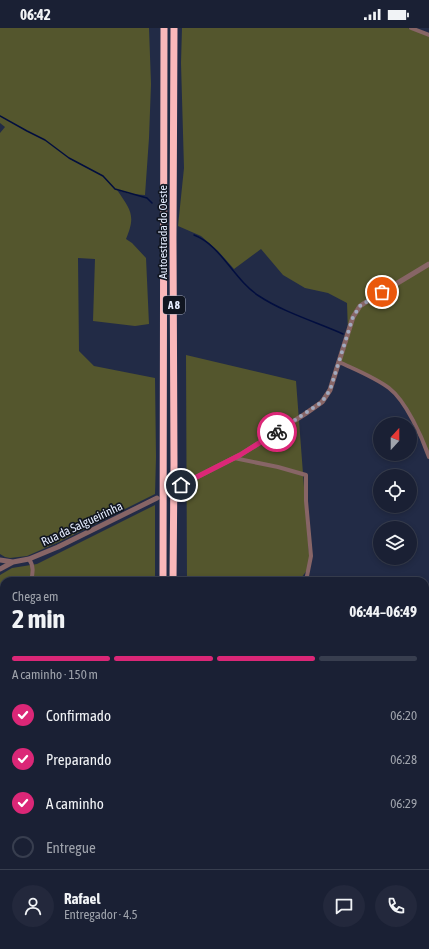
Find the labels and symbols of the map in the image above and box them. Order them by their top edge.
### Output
street label: Autoestrada do Oeste [156,185,170,279]
pin [365,275,399,309]
road number: A 8 [163,296,185,314]
courier [257,412,297,452]
north arrow [373,417,417,461]
pin [164,468,198,502]
street label: Rua da Salgueirinha [39,499,125,549]

